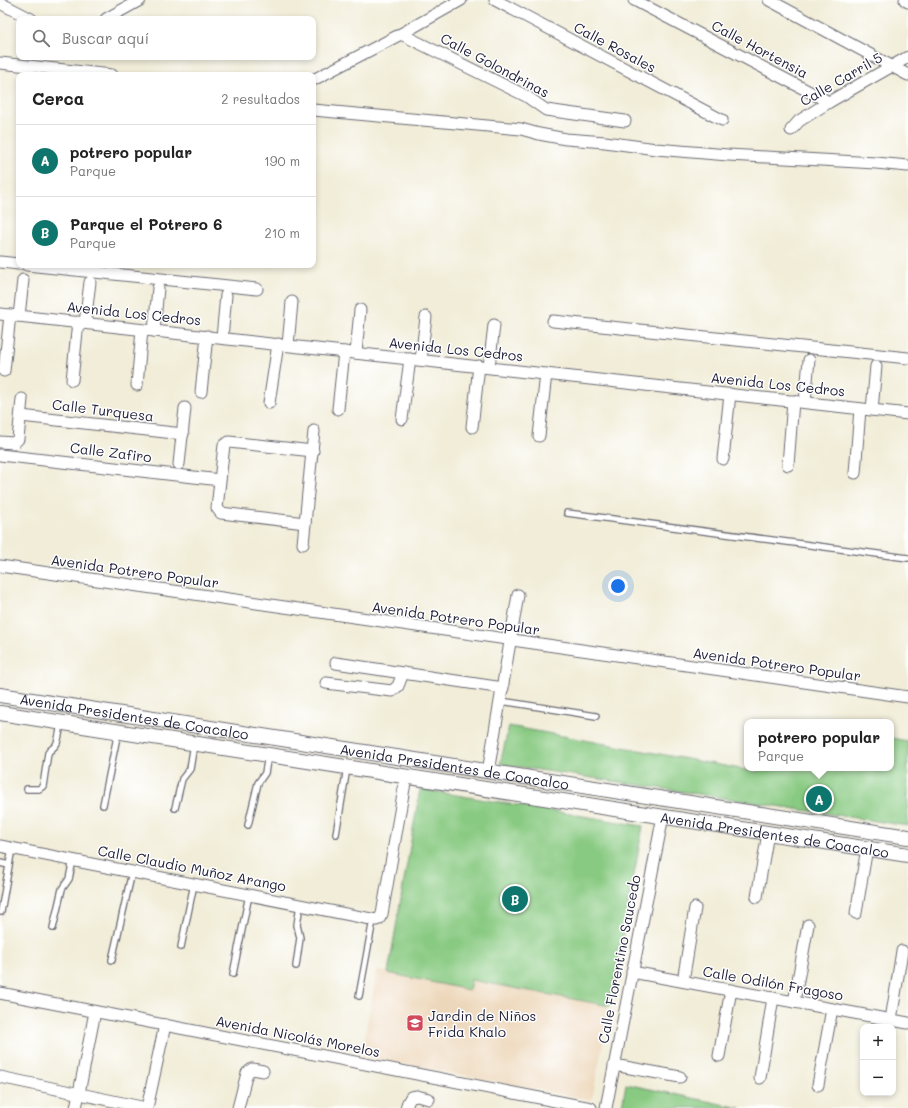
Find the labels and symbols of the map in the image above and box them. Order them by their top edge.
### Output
street label: Calle Hortensia [708,16,812,82]
street label: Calle Rosales [571,17,659,77]
street label: Calle Golondrinas [437,28,553,102]
street label: Calle Carril 5 [796,48,886,110]
street label: Avenida Los Cedros [66,296,202,330]
street label: Avenida Los Cedros [388,332,524,366]
street label: Avenida Los Cedros [710,367,846,401]
street label: Calle Turquesa [51,394,155,426]
street label: Calle Zafiro [69,438,153,466]
street label: Avenida Potrero Popular [50,550,220,592]
your location [608,576,628,596]
street label: Avenida Potrero Popular [371,597,541,639]
street label: Avenida Potrero Popular [692,643,862,685]
street label: Avenida Presidentes de Coacalco [19,689,250,743]
street label: Avenida Presidentes de Coacalco [339,739,570,793]
pin: A [806,784,832,814]
street label: Avenida Presidentes de Coacalco [659,807,890,861]
street label: Calle Claudio Muñoz Arango [96,840,288,896]
street label: Calle Florentino Saucedo [593,873,645,1045]
pin: B [502,884,528,914]
street label: Calle Odilón Fragoso [701,961,845,1005]
place label: Jardin de Niños Frida Khalo [428,1006,536,1041]
street label: Avenida Nicolás Morelos [214,1011,382,1061]
school or university icon: Jardin de Niños Frida Khalo [405,1013,425,1033]

